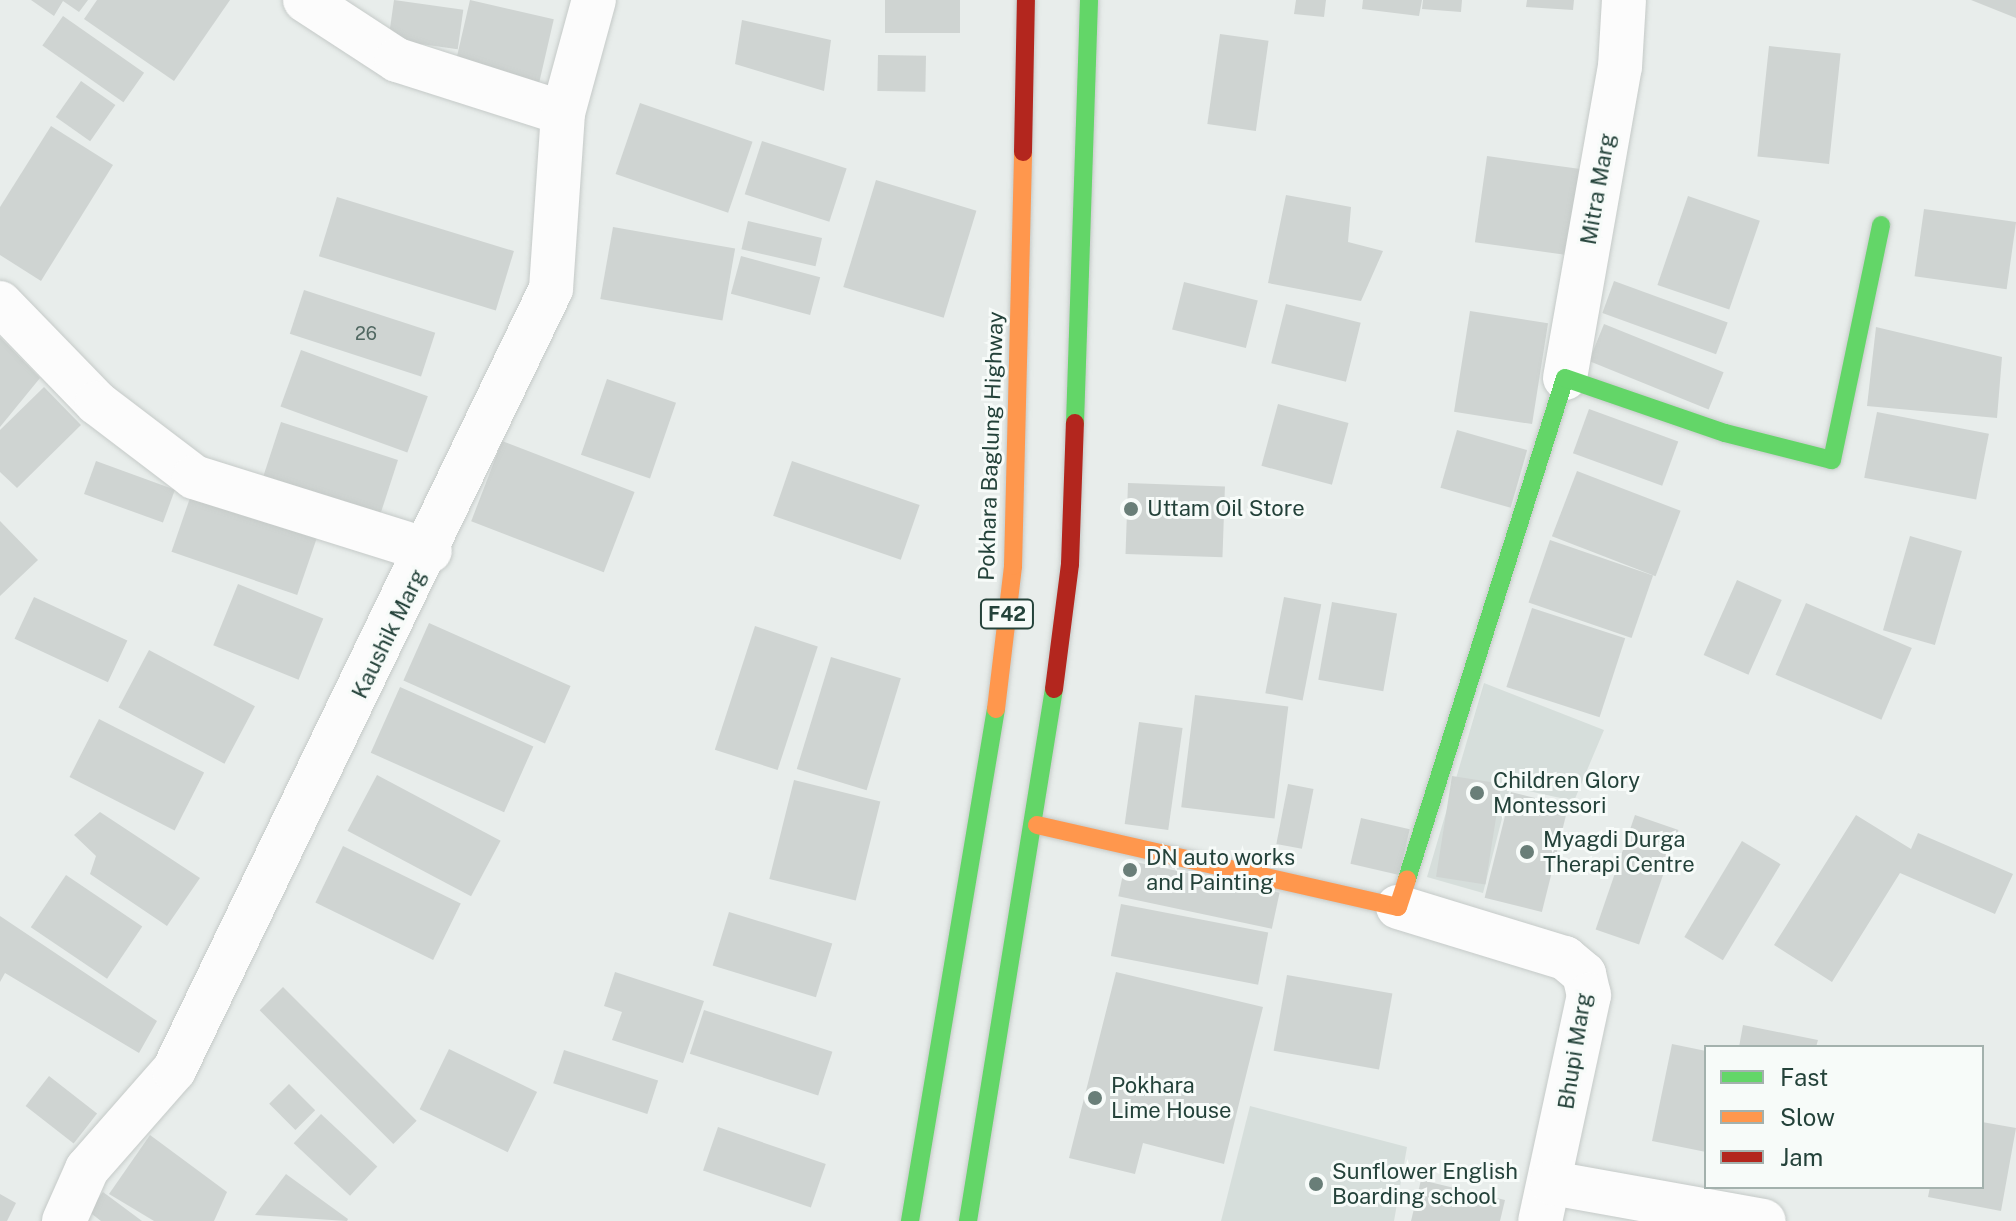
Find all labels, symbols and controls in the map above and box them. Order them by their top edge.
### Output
street label: Mitra Marg [1575,131,1621,247]
street label: Pokhara Baglung Highway [973,311,1009,581]
house number: 26 [355,323,377,345]
place label: Uttam Oil Store [1147,496,1305,522]
marker: Uttam Oil Store [1122,500,1140,518]
street label: Kaushik Marg [346,565,432,703]
road number: F42 [979,598,1035,630]
place label: Children Glory Montessori [1493,767,1640,818]
marker: Children Glory Montessori [1468,784,1486,802]
place label: Myagdi Durga Therapi Centre [1543,826,1695,878]
marker: Myagdi Durga Therapi Centre [1518,843,1536,861]
place label: DN auto works and Painting [1146,844,1295,896]
marker: DN auto works and Painting [1121,861,1139,879]
street label: Bhupi Marg [1553,991,1597,1111]
legend [1704,1045,1984,1189]
text: Fast [1780,1063,1828,1091]
place label: Pokhara Lime House [1111,1072,1232,1124]
marker: Pokhara Lime House [1086,1089,1104,1107]
text: Slow [1780,1103,1835,1131]
text: Jam [1780,1143,1823,1171]
place label: Sunflower English Boarding school [1332,1158,1518,1210]
marker: Sunflower English Boarding school [1307,1175,1325,1193]

